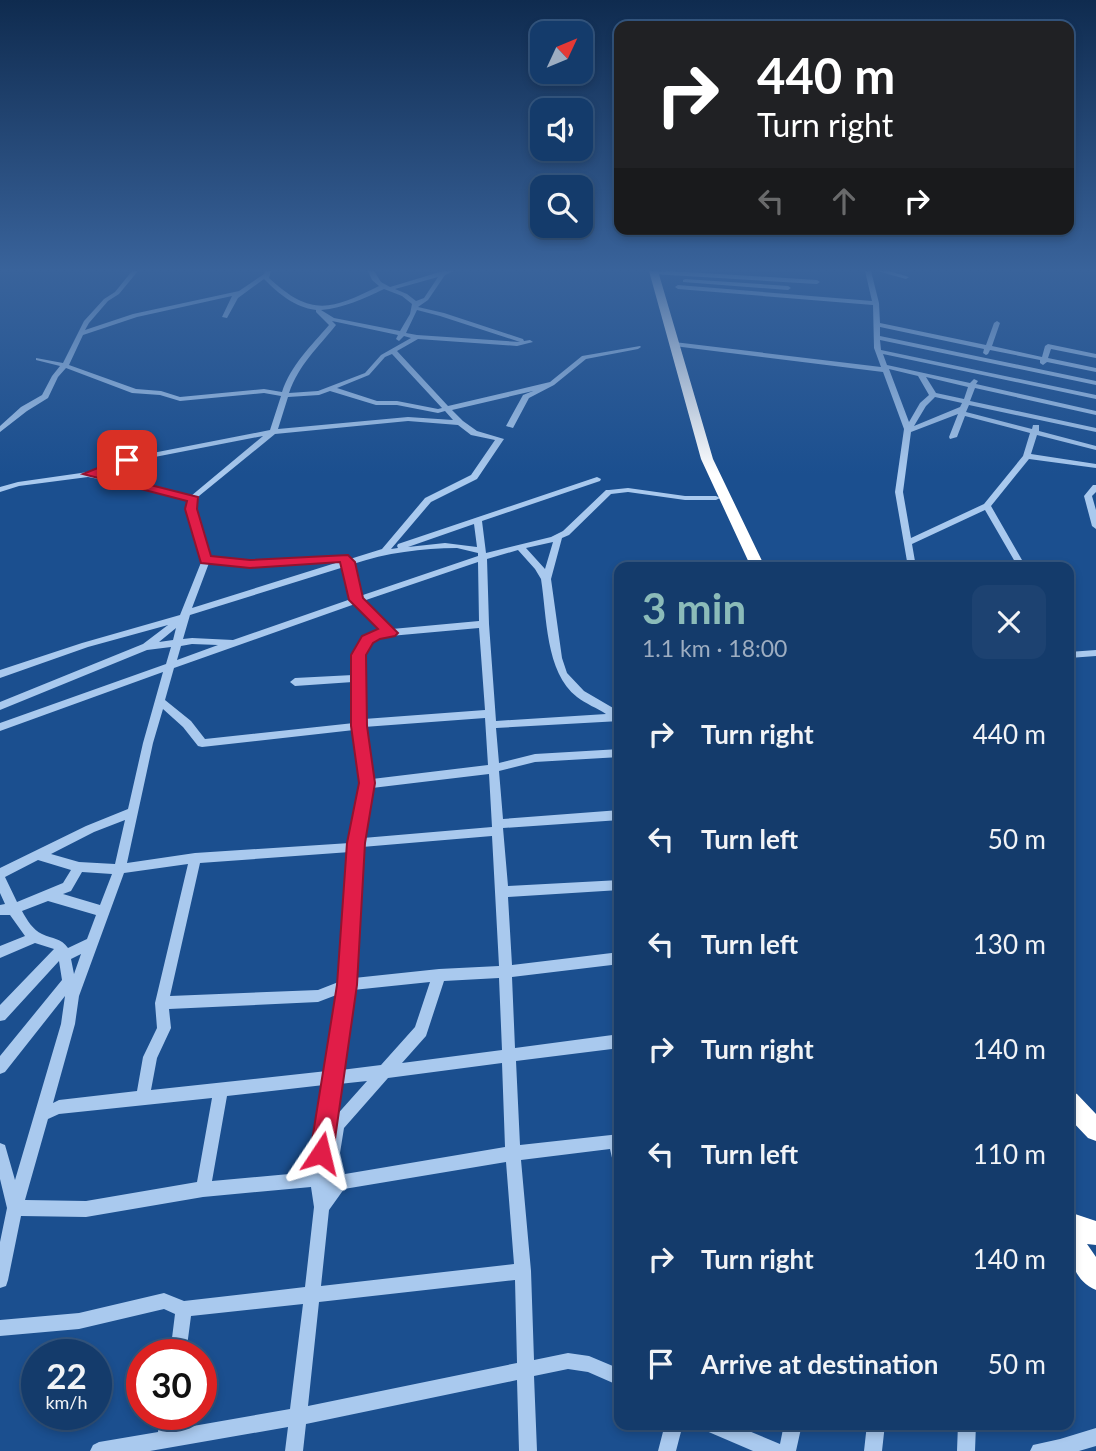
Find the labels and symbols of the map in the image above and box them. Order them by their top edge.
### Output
north arrow [530,21,593,84]
pin [97,430,157,490]
position arrow [284,1116,358,1190]
speed limit sign: 30 [126,1339,217,1430]

